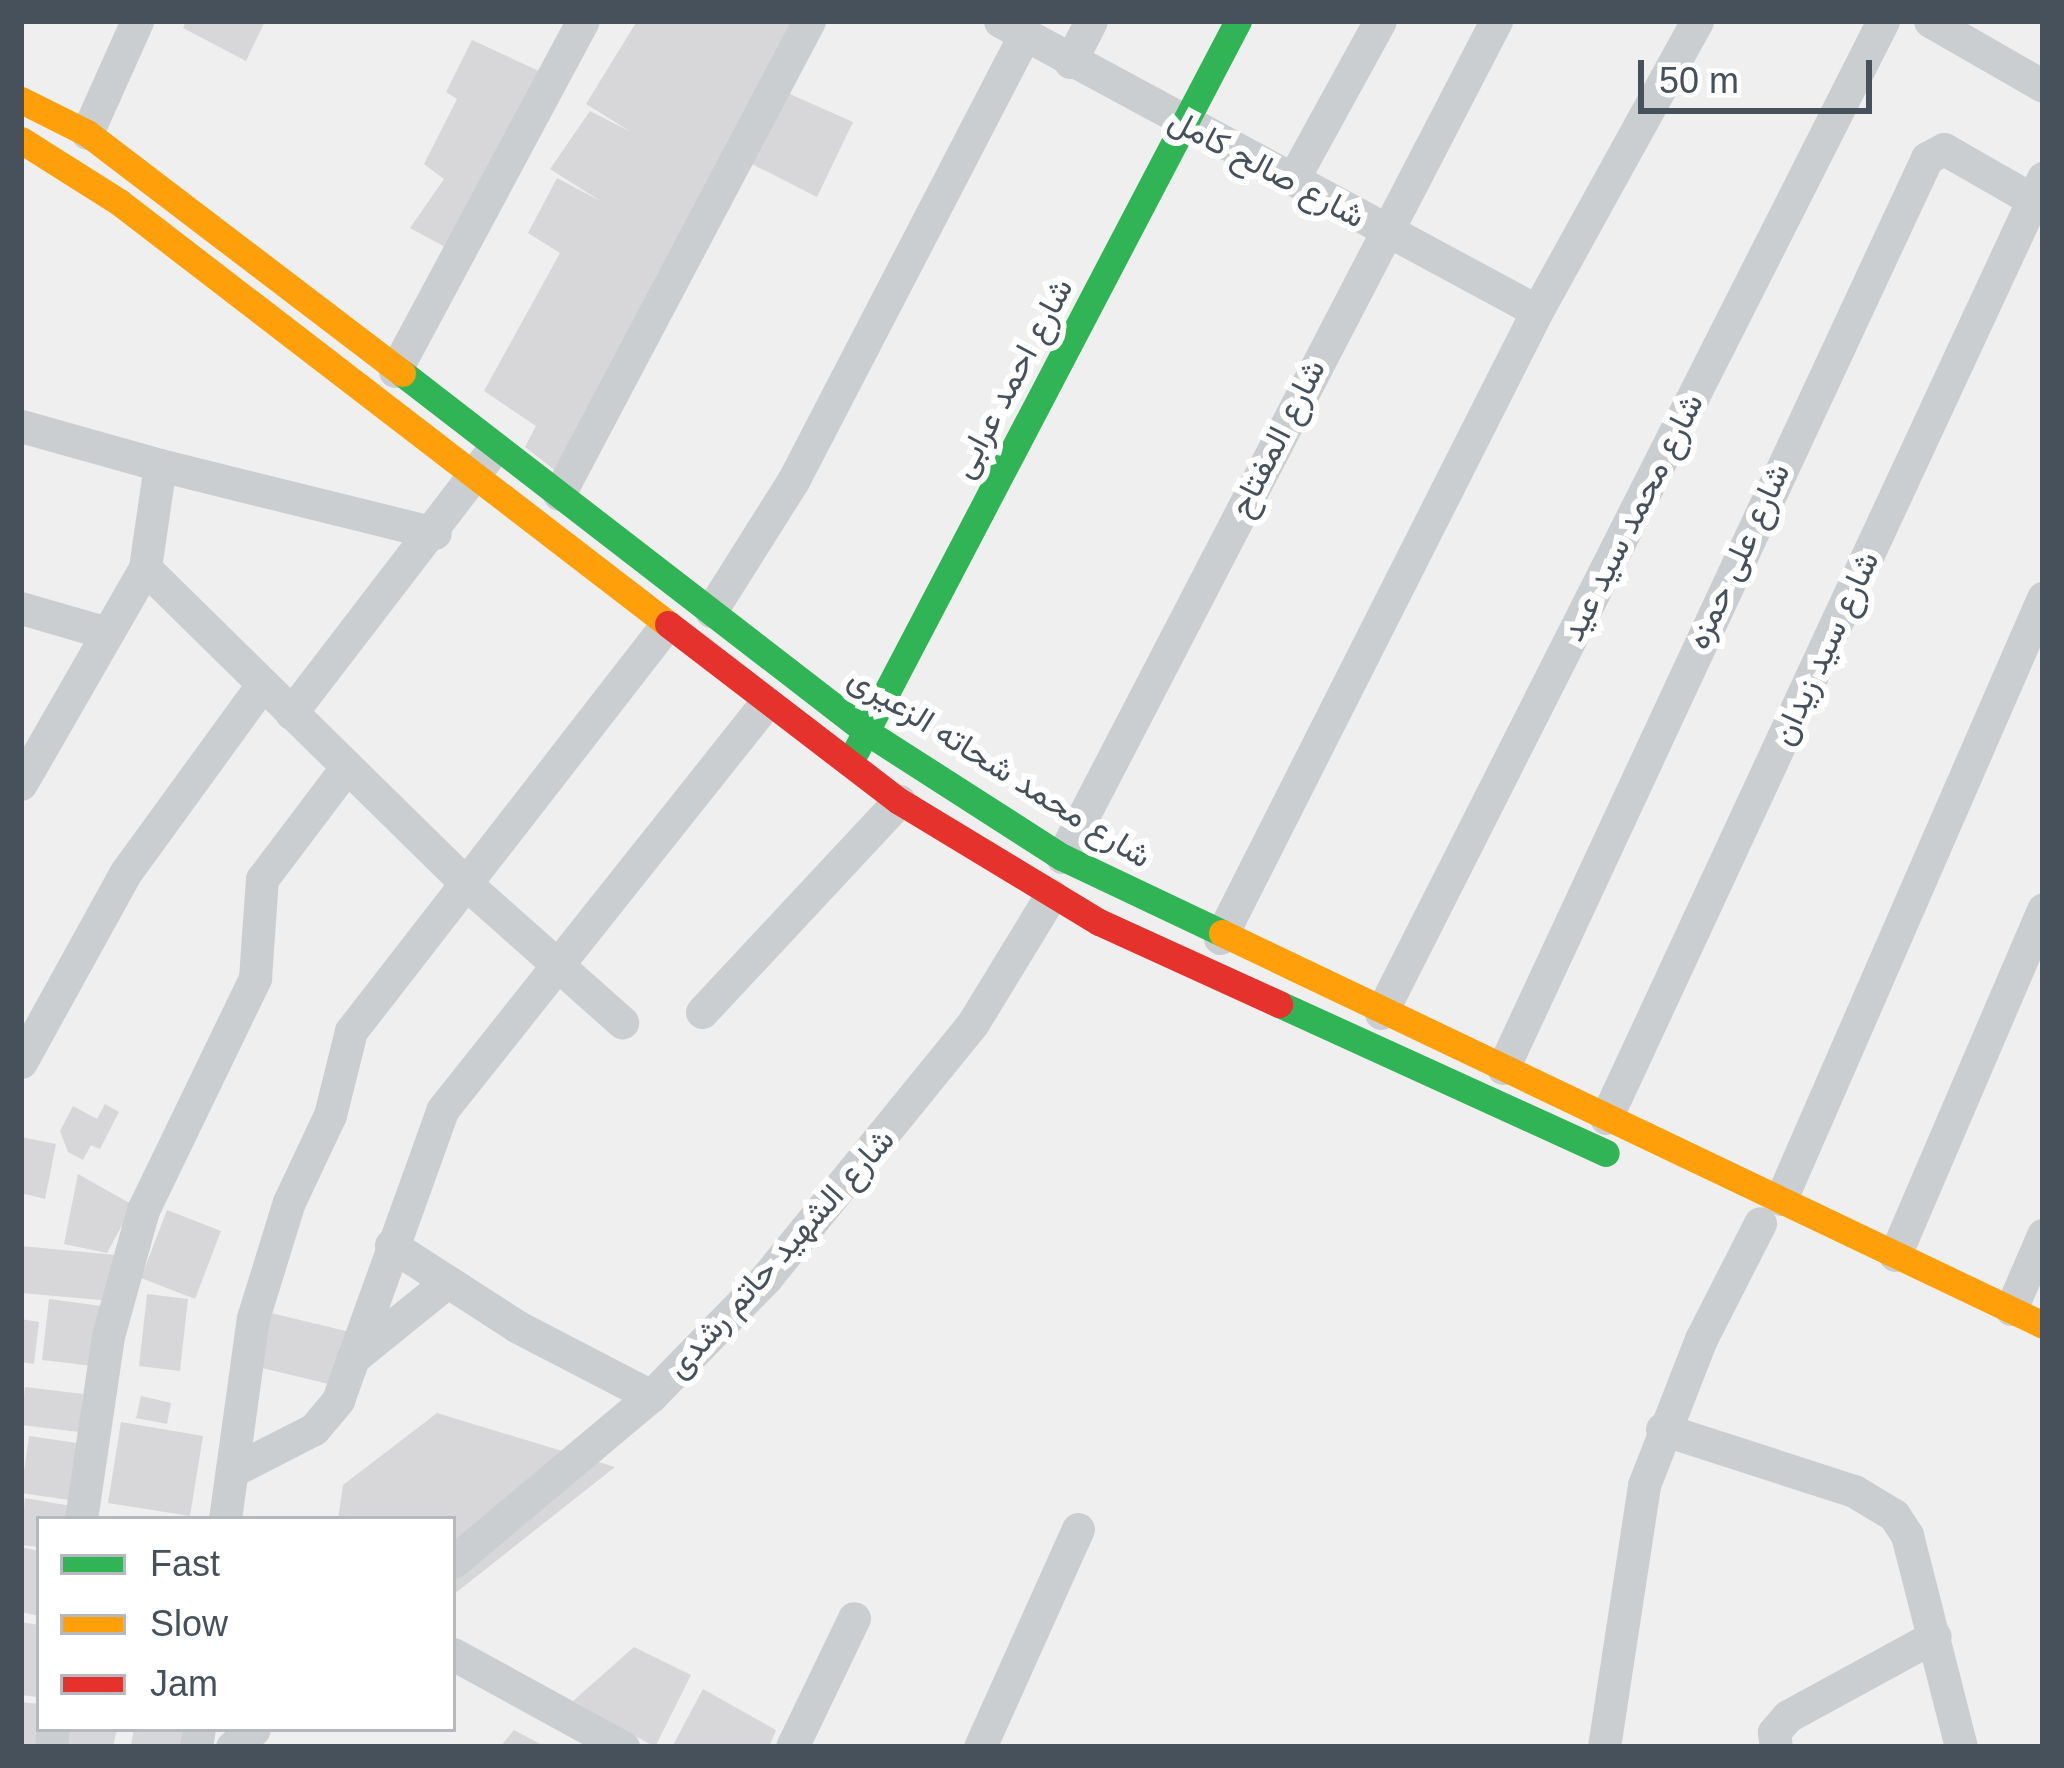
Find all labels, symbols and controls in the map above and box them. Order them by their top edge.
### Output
scale bar [1644,36,1878,110]
text: 50 m [1659,60,1739,101]
street label: شارع صالح كامل [1162,100,1372,236]
street label: شارع احمد عرابى [943,271,1081,485]
street label: شارع المفتاح [1220,353,1334,523]
street label: شارع محمد سيد عيد [1552,387,1712,647]
street label: شارع على حمزه [1678,457,1798,655]
street label: شارع سيد زيدان [1763,545,1887,751]
street label: شارع محمد شحاته الزعيرى [841,658,1159,876]
street label: شارع الشهيد حاتم رشدى [657,1120,903,1386]
legend [36,1516,456,1732]
text: Fast [150,1543,220,1584]
text: Slow [150,1603,228,1644]
text: Jam [150,1663,218,1704]

